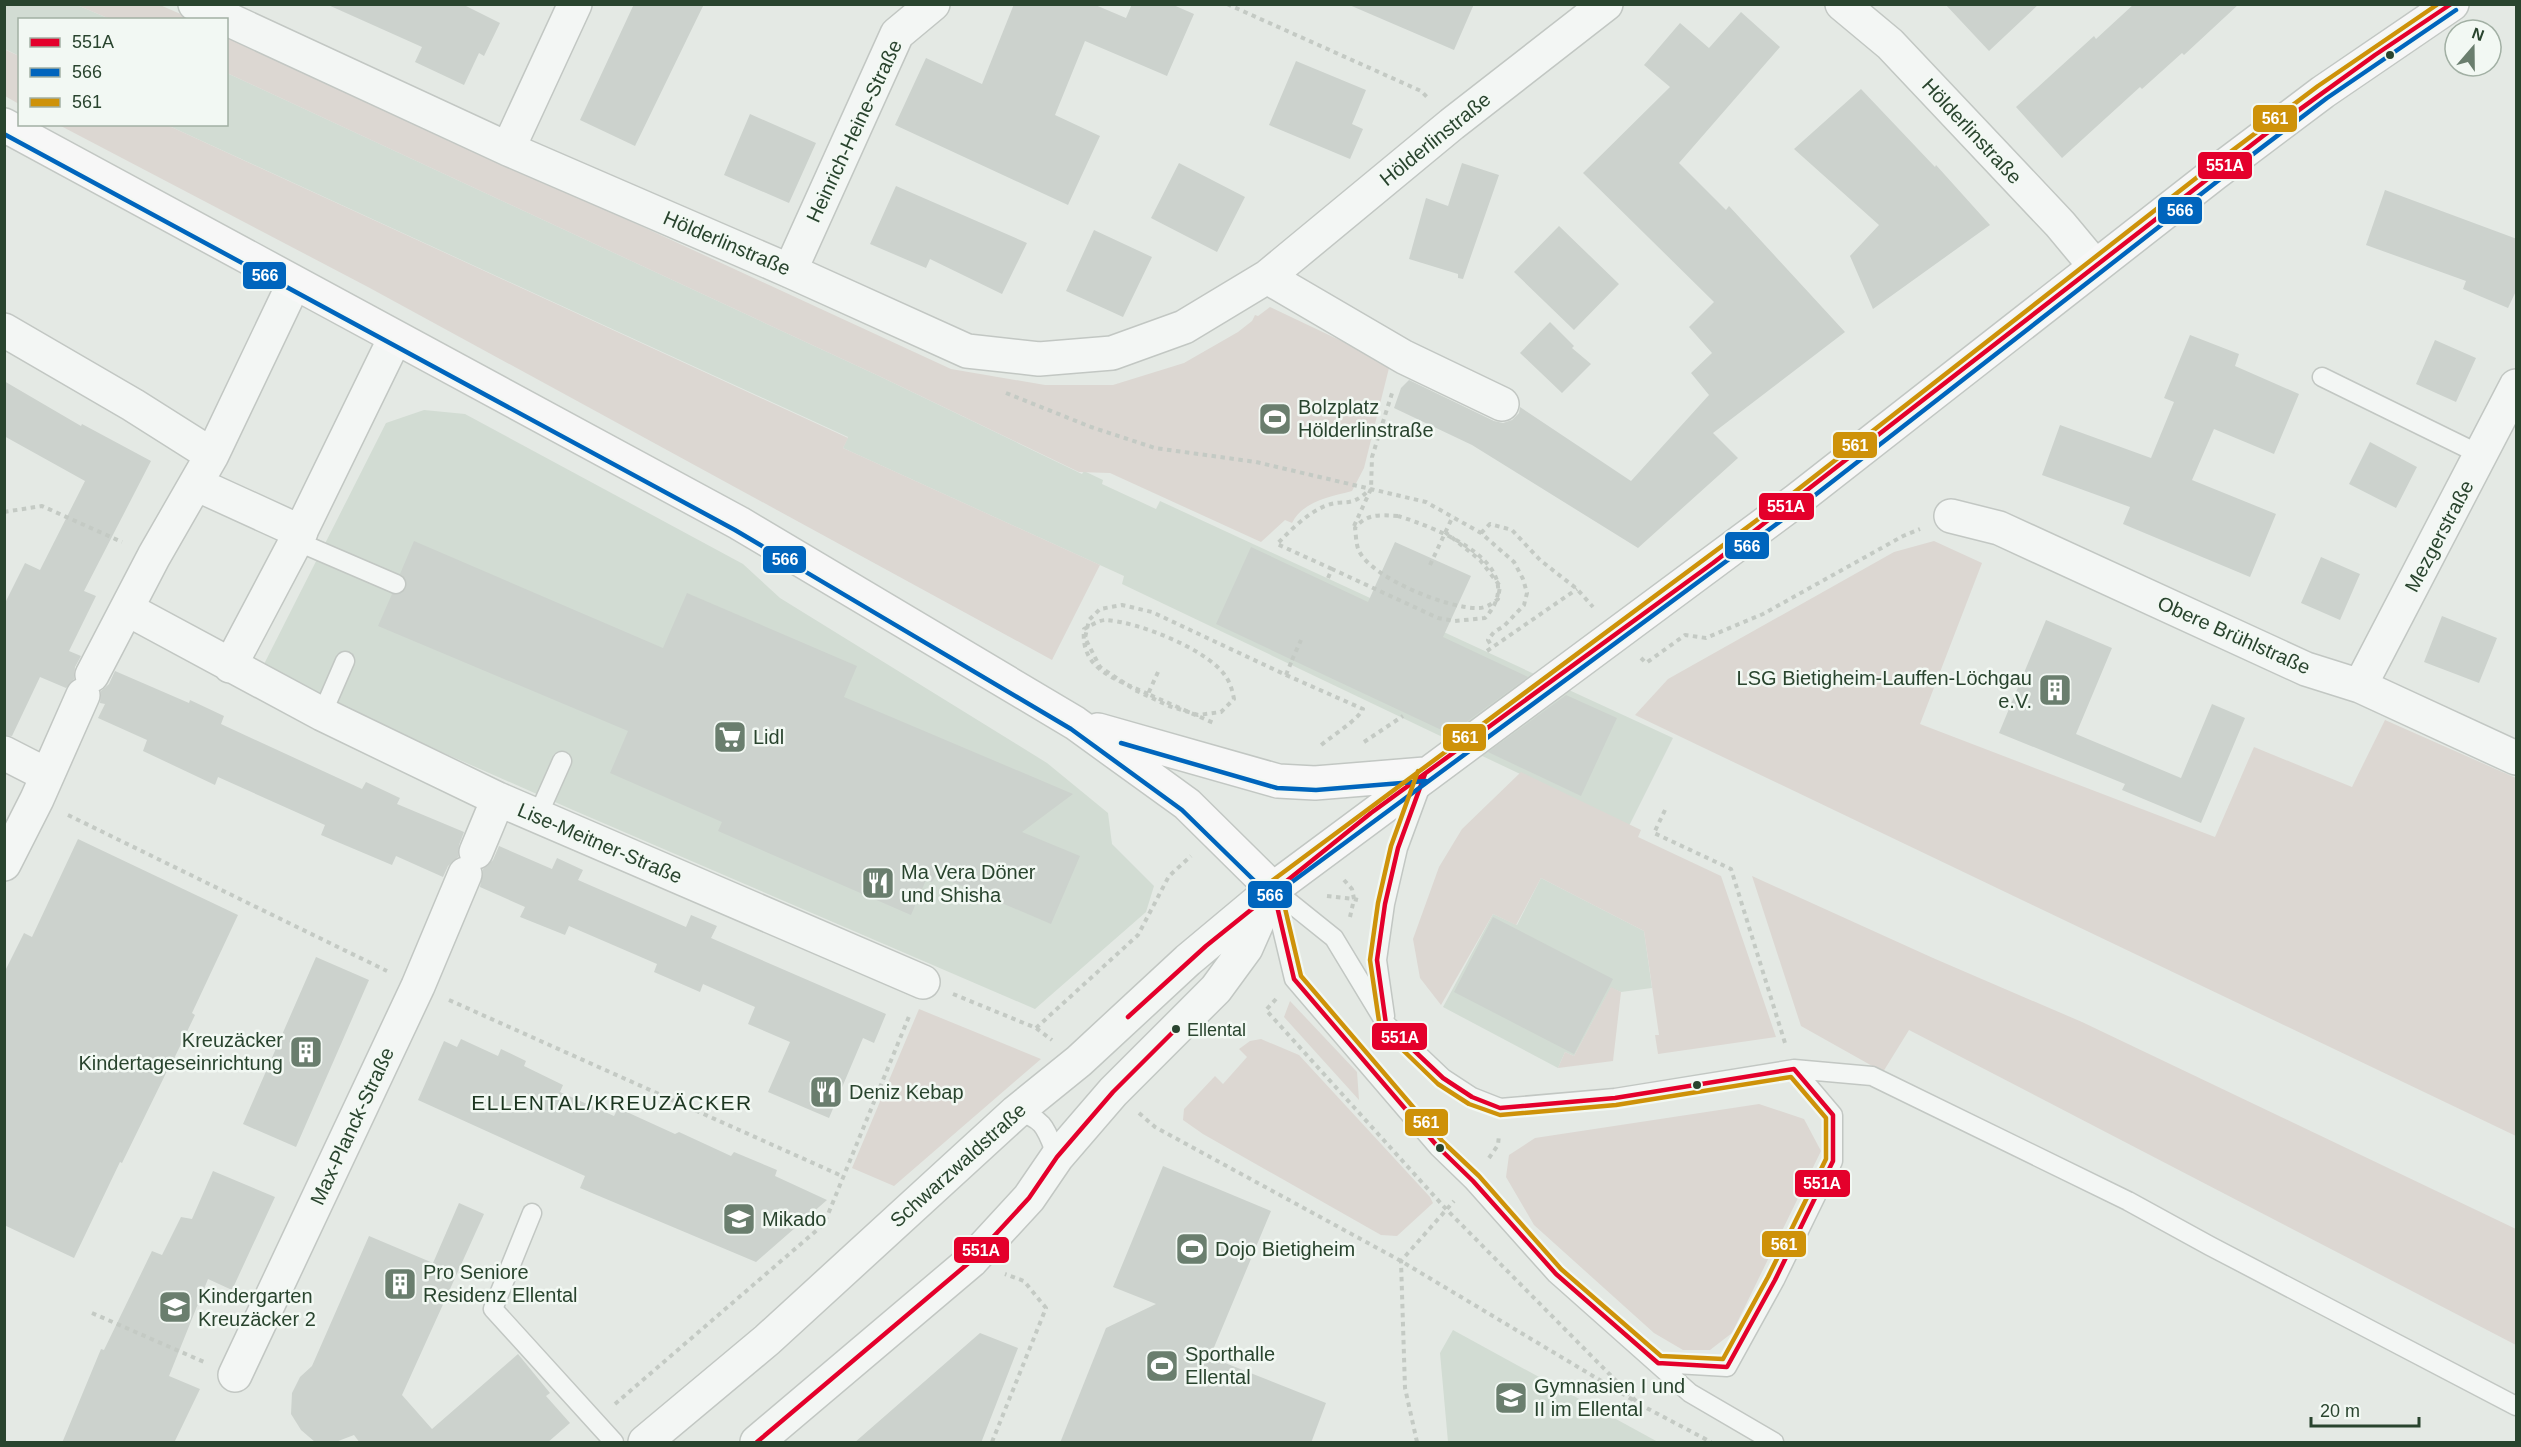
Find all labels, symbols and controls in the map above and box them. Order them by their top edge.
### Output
legend [18,18,228,126]
north arrow [2443,18,2503,78]
text: N [2470,24,2486,44]
text: 551A [72,32,114,52]
street label: Heinrich-Heine-Straße [802,36,906,226]
unlabelled marker [2384,49,2396,61]
text: 566 [72,62,102,82]
street label: Hölderlinstraße [1918,74,2026,188]
street label: Hölderlinstraße [1375,88,1495,190]
text: 561 [72,92,102,112]
line badge: 561 [2252,104,2298,133]
text: 561 [2262,110,2288,127]
line badge: 551A [2197,151,2253,180]
text: 551A [2206,157,2245,174]
line badge: 566 [2157,196,2203,225]
text: 566 [2167,202,2193,219]
street label: Hölderlinstraße [660,206,794,280]
line badge: 566 [242,261,287,290]
text: 566 [252,267,278,284]
place label: Bolzplatz Hölderlinstraße [1298,396,1434,441]
sports icon: Bolzplatz Hölderlinstraße [1257,401,1293,437]
line badge: 561 [1832,431,1878,459]
text: 561 [1842,437,1868,454]
street label: Mezgerstraße [2400,476,2478,596]
line badge: 551A [1758,492,1815,521]
text: 551A [1767,498,1806,515]
line badge: 566 [1724,531,1770,560]
text: 566 [1734,538,1760,555]
line badge: 566 [762,545,807,574]
text: 566 [772,551,798,568]
street label: Obere Brühlstraße [2154,591,2314,679]
place label: LSG Bietigheim-Lauffen-Löchgau e.V. [1737,667,2032,712]
building icon: LSG Bietigheim-Lauffen-Löchgau e.V. [2037,672,2073,708]
supermarket icon: Lidl [712,719,748,755]
line badge: 561 [1442,723,1487,752]
place label: Lidl [753,726,784,748]
text: 561 [1452,729,1478,746]
street label: Lise-Meitner-Straße [514,798,686,888]
place label: Ma Vera Döner und Shisha [901,861,1036,906]
restaurant icon: Ma Vera Döner und Shisha [860,865,896,901]
line badge: 566 [1247,880,1293,909]
text: 566 [1257,887,1283,904]
place label: Ellental [1187,1020,1246,1040]
line badge: 551A [1371,1022,1428,1051]
marker: Ellental [1170,1023,1182,1035]
place label: Kreuzäcker Kindertageseinrichtung [78,1029,283,1074]
text: 551A [1381,1029,1420,1046]
building icon: Kreuzäcker Kindertageseinrichtung [288,1034,324,1070]
street label: Max-Planck-Straße [306,1044,398,1208]
restaurant icon: Deniz Kebap [808,1074,844,1110]
unlabelled marker [1691,1079,1703,1091]
place label: Deniz Kebap [849,1081,964,1103]
district label: ELLENTAL/KREUZÄCKER [471,1091,753,1114]
street label: Schwarzwaldstraße [886,1098,1030,1232]
line badge: 561 [1404,1108,1449,1137]
text: 561 [1413,1114,1439,1131]
unlabelled marker [1434,1142,1446,1154]
line badge: 551A [1794,1169,1851,1198]
text: 551A [1803,1175,1842,1192]
school or university icon: Mikado [721,1201,757,1237]
place label: Mikado [762,1208,826,1230]
line badge: 561 [1761,1230,1807,1258]
sports icon: Dojo Bietigheim [1174,1231,1210,1267]
line badge: 551A [953,1236,1010,1264]
text: 561 [1771,1236,1797,1253]
place label: Dojo Bietigheim [1215,1238,1355,1260]
text: 551A [962,1242,1001,1259]
place label: Pro Seniore Residenz Ellental [423,1261,578,1306]
building icon: Pro Seniore Residenz Ellental [382,1266,418,1302]
place label: Kindergarten Kreuzäcker 2 [198,1285,316,1330]
school or university icon: Kindergarten Kreuzäcker 2 [157,1289,193,1325]
place label: Sporthalle Ellental [1185,1343,1275,1388]
sports icon: Sporthalle Ellental [1144,1348,1180,1384]
place label: Gymnasien I und II im Ellental [1534,1375,1685,1420]
school or university icon: Gymnasien I und II im Ellental [1493,1380,1529,1416]
scale bar [2311,1390,2419,1428]
text: 20 m [2320,1401,2360,1421]

